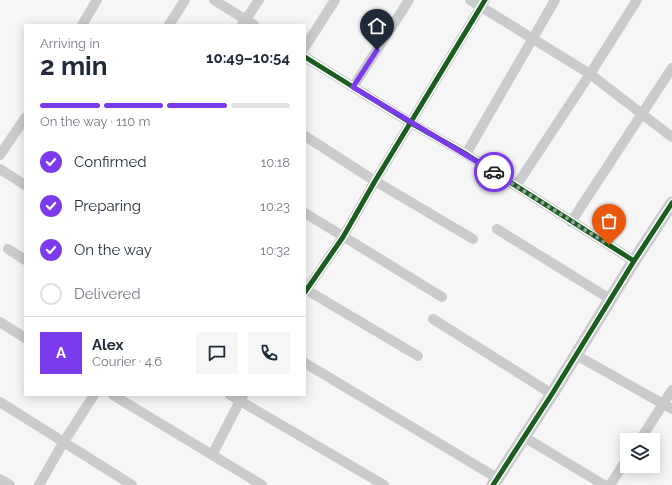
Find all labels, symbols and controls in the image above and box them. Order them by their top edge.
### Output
pin [360,9,394,50]
icon: home [366,15,388,37]
text: Arriving in [40,36,100,51]
text: 10:49–10:54 [206,49,290,67]
text: 2 min [40,51,107,81]
text: On the way · 110 m [40,114,151,129]
icon: check [40,151,62,173]
courier [474,152,514,192]
text: Confirmed [74,153,147,171]
text: 10:18 [261,155,290,170]
icon: car [483,161,505,183]
icon: check [40,195,62,217]
text: Preparing [74,197,141,215]
text: 10:23 [260,199,290,214]
pin [592,204,626,245]
icon: bag [598,210,620,232]
icon: check [40,239,62,261]
text: On the way [74,241,152,259]
text: 10:32 [260,243,290,258]
text: Delivered [74,285,141,303]
button: chat [196,332,238,374]
button: phone [248,332,290,374]
text: Alex [92,336,123,354]
text: A [56,344,66,362]
text: Courier · 4.6 [92,354,162,369]
map controls [620,433,660,473]
button: layers [620,433,660,473]

